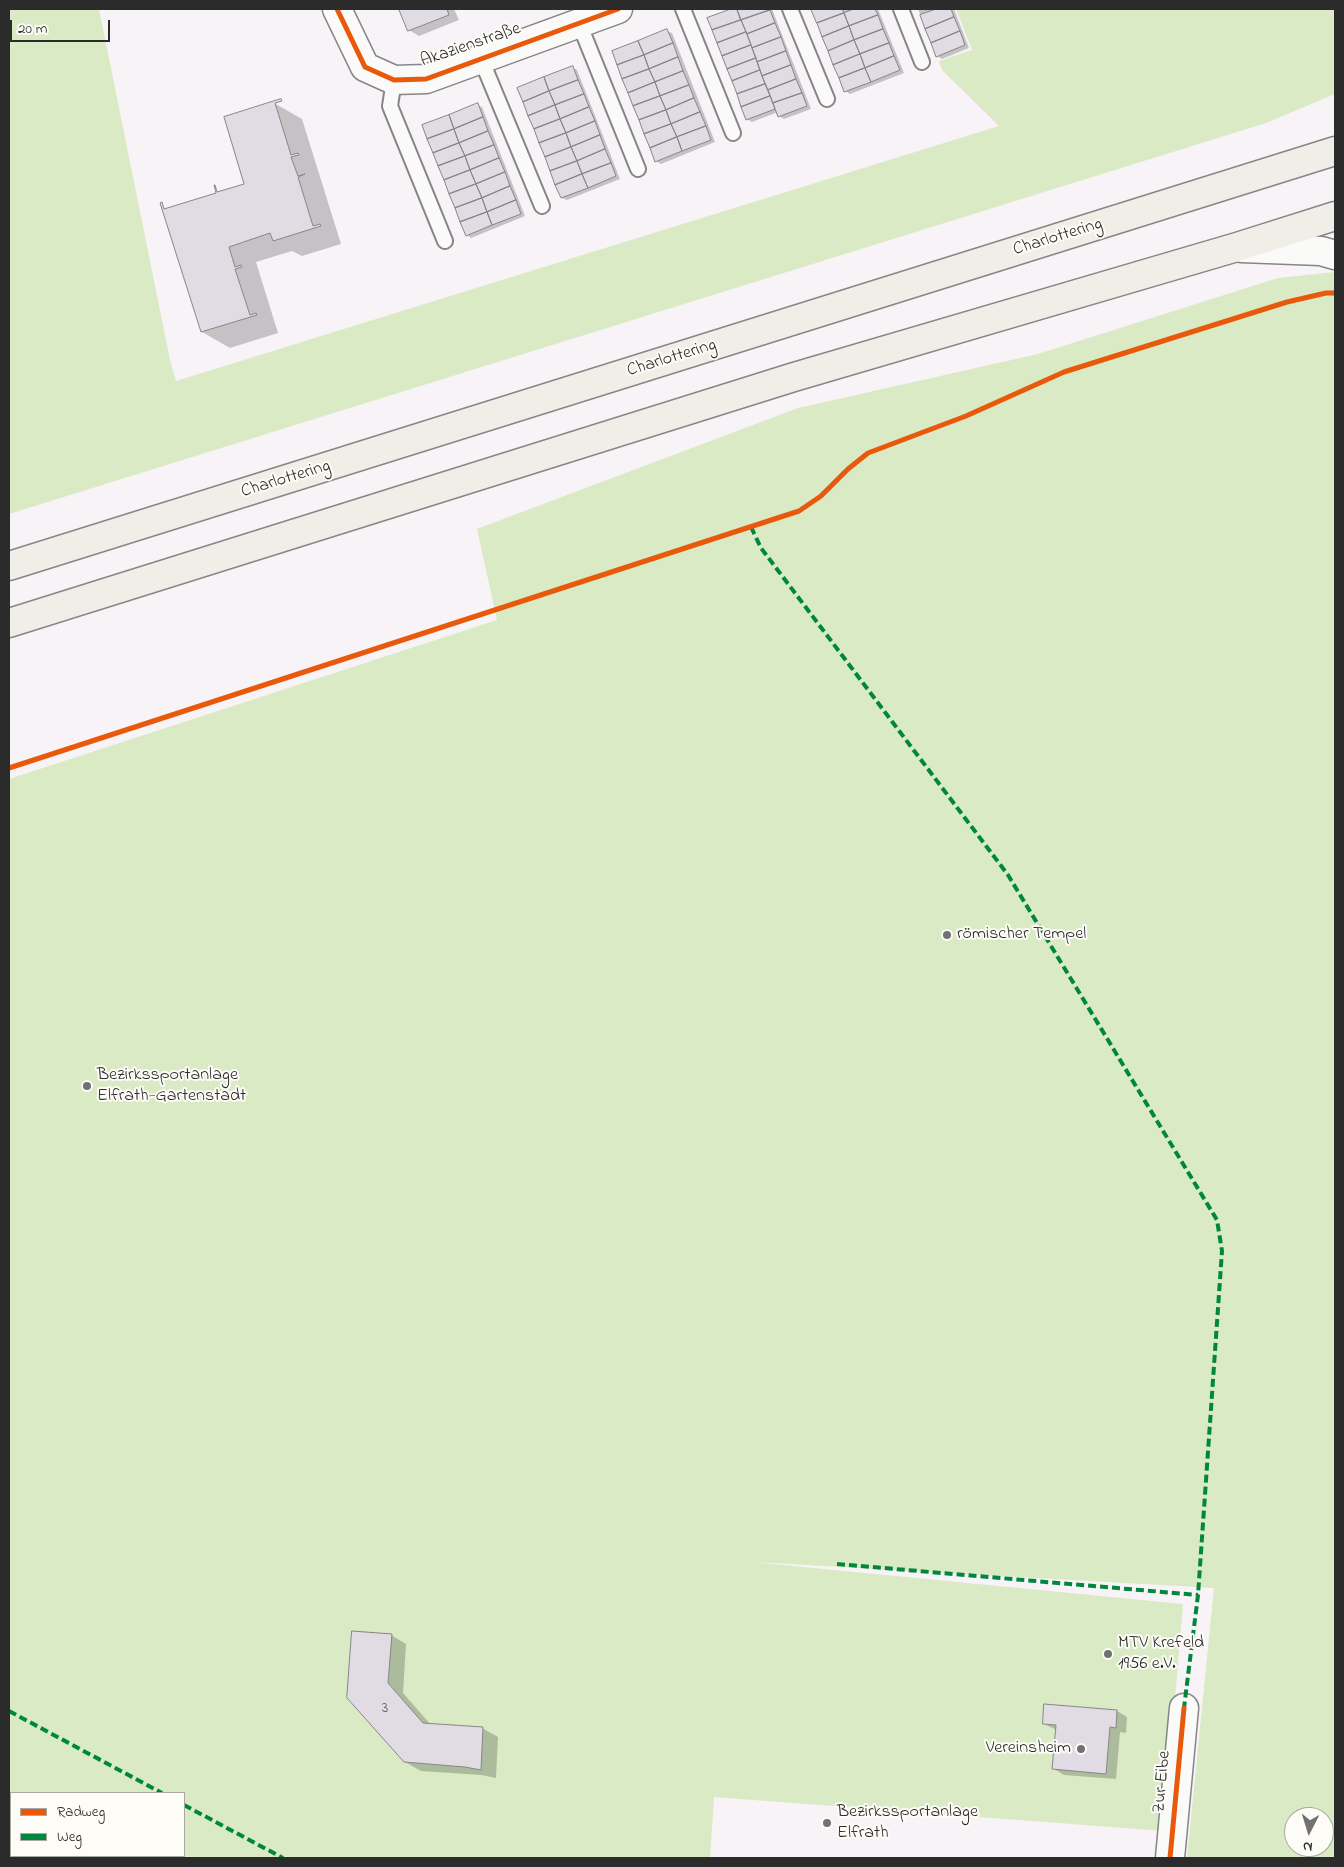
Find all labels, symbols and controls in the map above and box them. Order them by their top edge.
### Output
scale bar [12,10,112,42]
text: 20 m [18,18,47,40]
street label: Akazienstraße [418,19,524,73]
street label: Charlottering [1011,214,1105,262]
street label: Charlottering [625,335,719,383]
street label: Charlottering [239,456,333,504]
place label: römischer Tempel [957,924,1086,946]
marker: römischer Tempel [941,929,953,941]
place label: Bezirkssportanlage Elfrath-Gartenstadt [97,1065,246,1108]
marker: Bezirkssportanlage Elfrath-Gartenstadt [81,1080,93,1092]
place label: MTV Krefeld 1956 e.V. [1118,1633,1204,1676]
marker: MTV Krefeld 1956 e.V. [1102,1648,1114,1660]
house number: 3 [382,1701,388,1719]
place label: Vereinsheim [986,1738,1071,1760]
marker: Vereinsheim [1075,1743,1087,1755]
street label: Zur Eibe [1150,1750,1176,1814]
legend [10,1792,185,1857]
text: Radweg [57,1801,105,1823]
place label: Bezirkssportanlage Elfrath [837,1802,978,1845]
north arrow [1284,1807,1334,1857]
marker: Bezirkssportanlage Elfrath [821,1817,833,1829]
text: Weg [57,1826,82,1848]
text: N [1302,1836,1313,1857]

